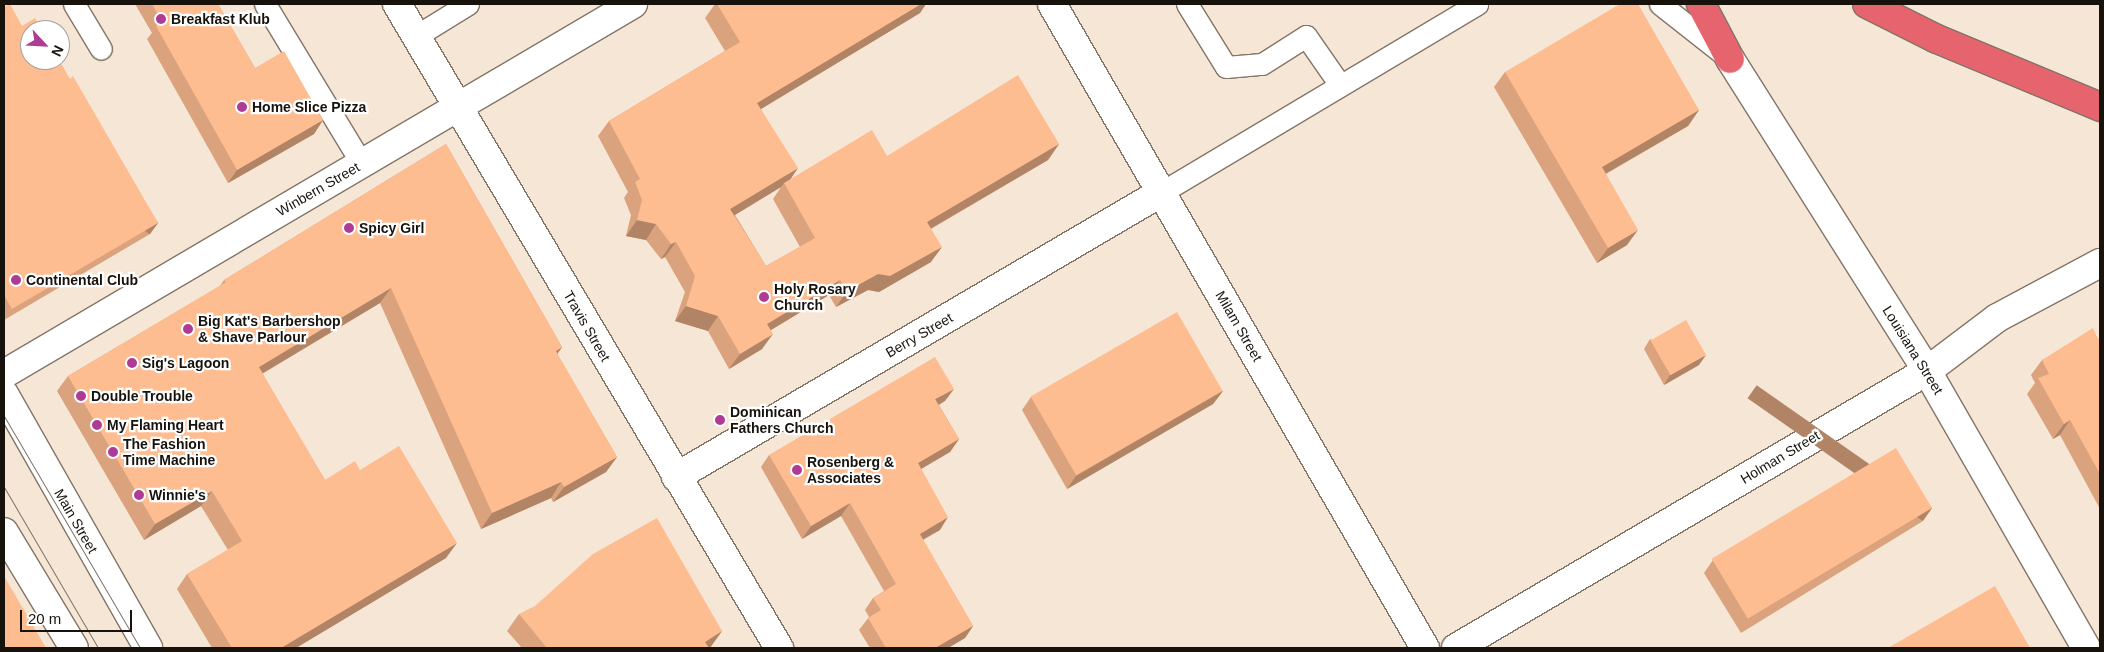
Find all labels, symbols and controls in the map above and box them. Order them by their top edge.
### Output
place label: Breakfast Klub [171,11,270,27]
marker: Breakfast Klub [155,13,167,25]
north arrow [20,20,70,70]
text: N [48,43,67,59]
place label: Home Slice Pizza [252,99,366,115]
marker: Home Slice Pizza [236,101,248,113]
street label: Winbern Street [273,158,363,220]
place label: Spicy Girl [359,220,424,236]
marker: Spicy Girl [343,222,355,234]
place label: Continental Club [26,272,138,288]
marker: Continental Club [10,274,22,286]
place label: Holy Rosary Church [774,281,856,314]
street label: Travis Street [560,288,614,364]
street label: Milam Street [1212,288,1266,364]
marker: Holy Rosary Church [758,291,770,303]
street label: Louisiana Street [1879,303,1947,397]
street label: Berry Street [882,309,956,361]
place label: Big Kat's Barbershop & Shave Parlour [198,313,341,346]
marker: Big Kat's Barbershop & Shave Parlour [182,323,194,335]
place label: Sig's Lagoon [142,355,229,371]
marker: Sig's Lagoon [126,357,138,369]
place label: Double Trouble [91,388,193,404]
marker: Double Trouble [75,390,87,402]
place label: Dominican Fathers Church [730,404,833,437]
marker: Dominican Fathers Church [714,414,726,426]
place label: My Flaming Heart [107,417,224,433]
marker: My Flaming Heart [91,419,103,431]
street label: Holman Street [1737,427,1823,487]
place label: The Fashion Time Machine [123,436,215,468]
marker: The Fashion Time Machine [107,446,119,458]
place label: Rosenberg & Associates [807,454,894,487]
marker: Rosenberg & Associates [791,464,803,476]
street label: Main Street [51,486,101,556]
place label: Winnie's [149,487,206,503]
marker: Winnie's [133,489,145,501]
scale bar [22,600,135,632]
text: 20 m [28,610,61,627]

